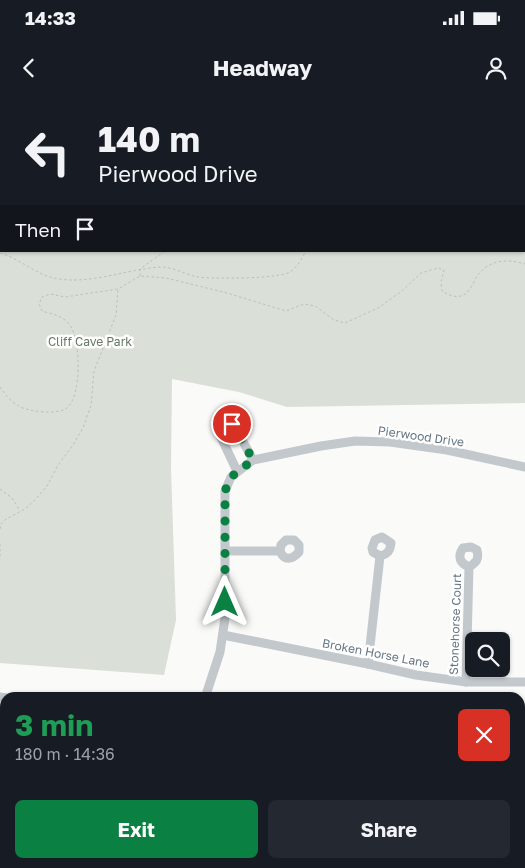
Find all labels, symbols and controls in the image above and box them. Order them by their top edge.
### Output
text: 14:33 [25,6,76,29]
icon: back [15,54,43,82]
text: Headway [213,54,312,81]
icon: person [482,54,510,82]
text: 140 m [98,118,200,160]
icon: left [15,120,80,185]
text: Pierwood Drive [98,160,258,187]
icon: arrive [71,215,99,243]
text: Then [15,218,61,241]
park label: Cliff Cave Park [48,334,132,349]
pin [211,403,253,445]
icon: arrive [218,410,246,438]
street label: Pierwood Drive [377,423,465,449]
street label: Stonehorse Court [446,573,464,675]
position arrow [198,575,250,627]
map controls [465,632,510,677]
button: search [465,632,510,677]
street label: Broken Horse Lane [321,635,431,671]
text: 3 min [15,707,93,743]
button: close [458,709,510,761]
text: 180 m · 14:36 [15,744,115,764]
button: Exit [15,800,258,858]
button: Share [268,800,510,858]

